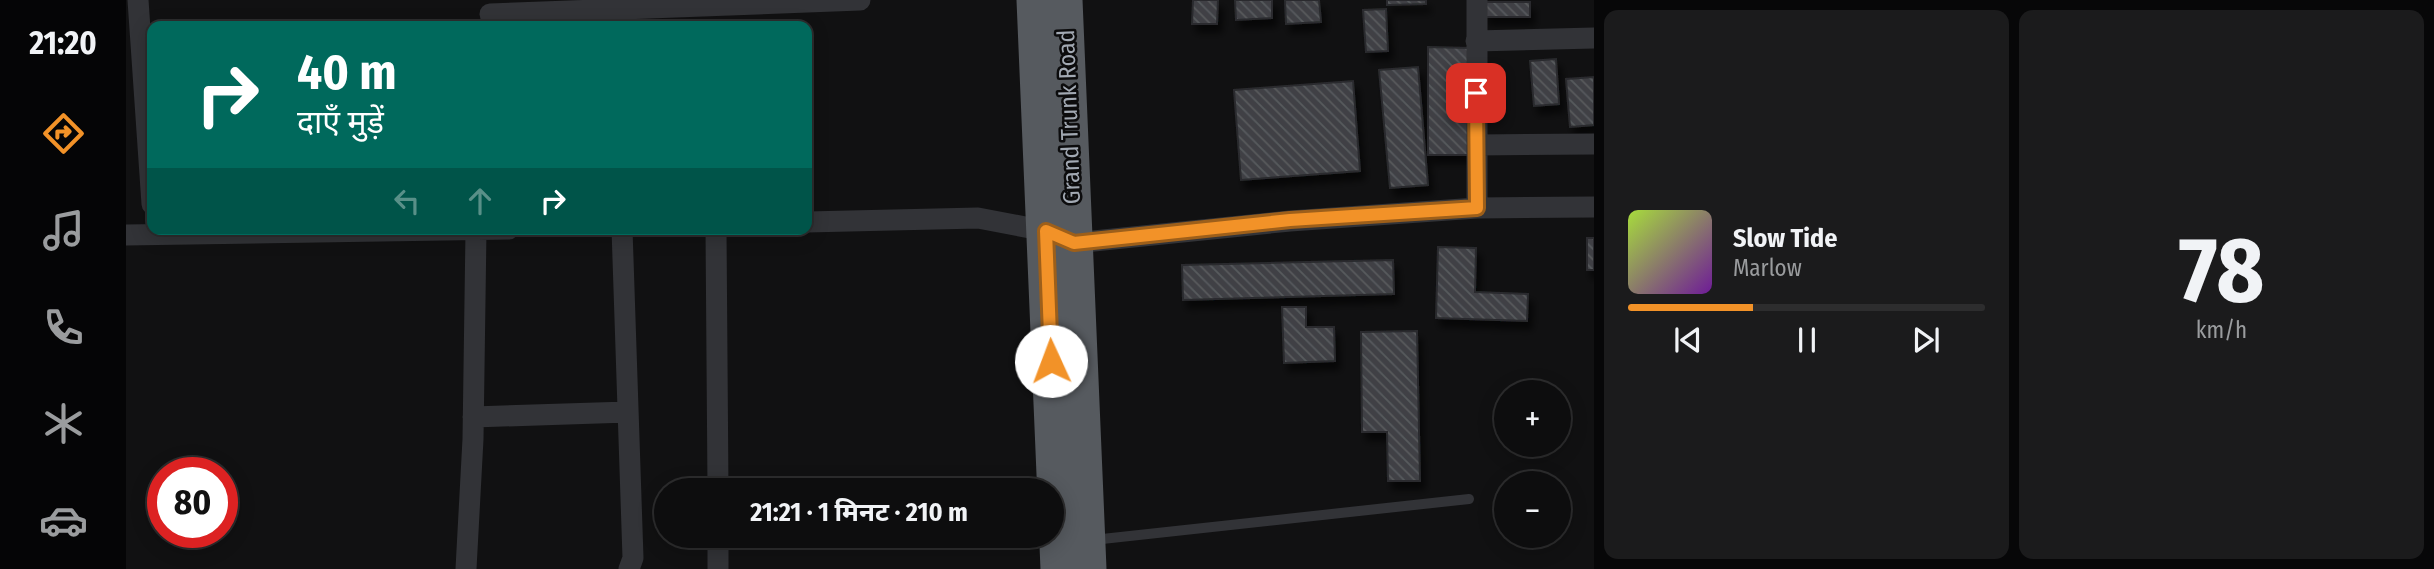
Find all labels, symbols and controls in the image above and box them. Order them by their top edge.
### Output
text: 21:20 [29,24,97,62]
street label: Grand Trunk Road [1052,29,1086,205]
text: 40 m [297,43,397,102]
icon: right [182,49,273,140]
pin [1446,63,1506,123]
icon: arrive [1457,74,1495,112]
text: दाएँ मुड़ें [297,103,384,141]
icon: directions [39,109,88,158]
icon: left [388,182,426,220]
icon: ahead [461,182,499,220]
icon: right [534,182,572,220]
icon: music [39,206,88,255]
text: 78 [2179,216,2264,325]
text: Slow Tide [1733,223,1837,254]
text: Marlow [1733,254,1802,282]
icon: phone [39,303,88,352]
text: km/h [2196,316,2247,344]
icon: previous [1669,321,1707,359]
icon: pause [1788,321,1826,359]
icon: next [1907,321,1945,359]
position arrow [1014,324,1088,398]
map controls [1494,380,1571,548]
button: + [1494,380,1571,457]
icon: climate [39,399,88,448]
speed limit sign: 80 [147,457,238,548]
button: − [1494,471,1571,548]
icon: car [39,496,88,545]
text: 21:21 · 1 मिनट · 210 m [750,497,968,528]

